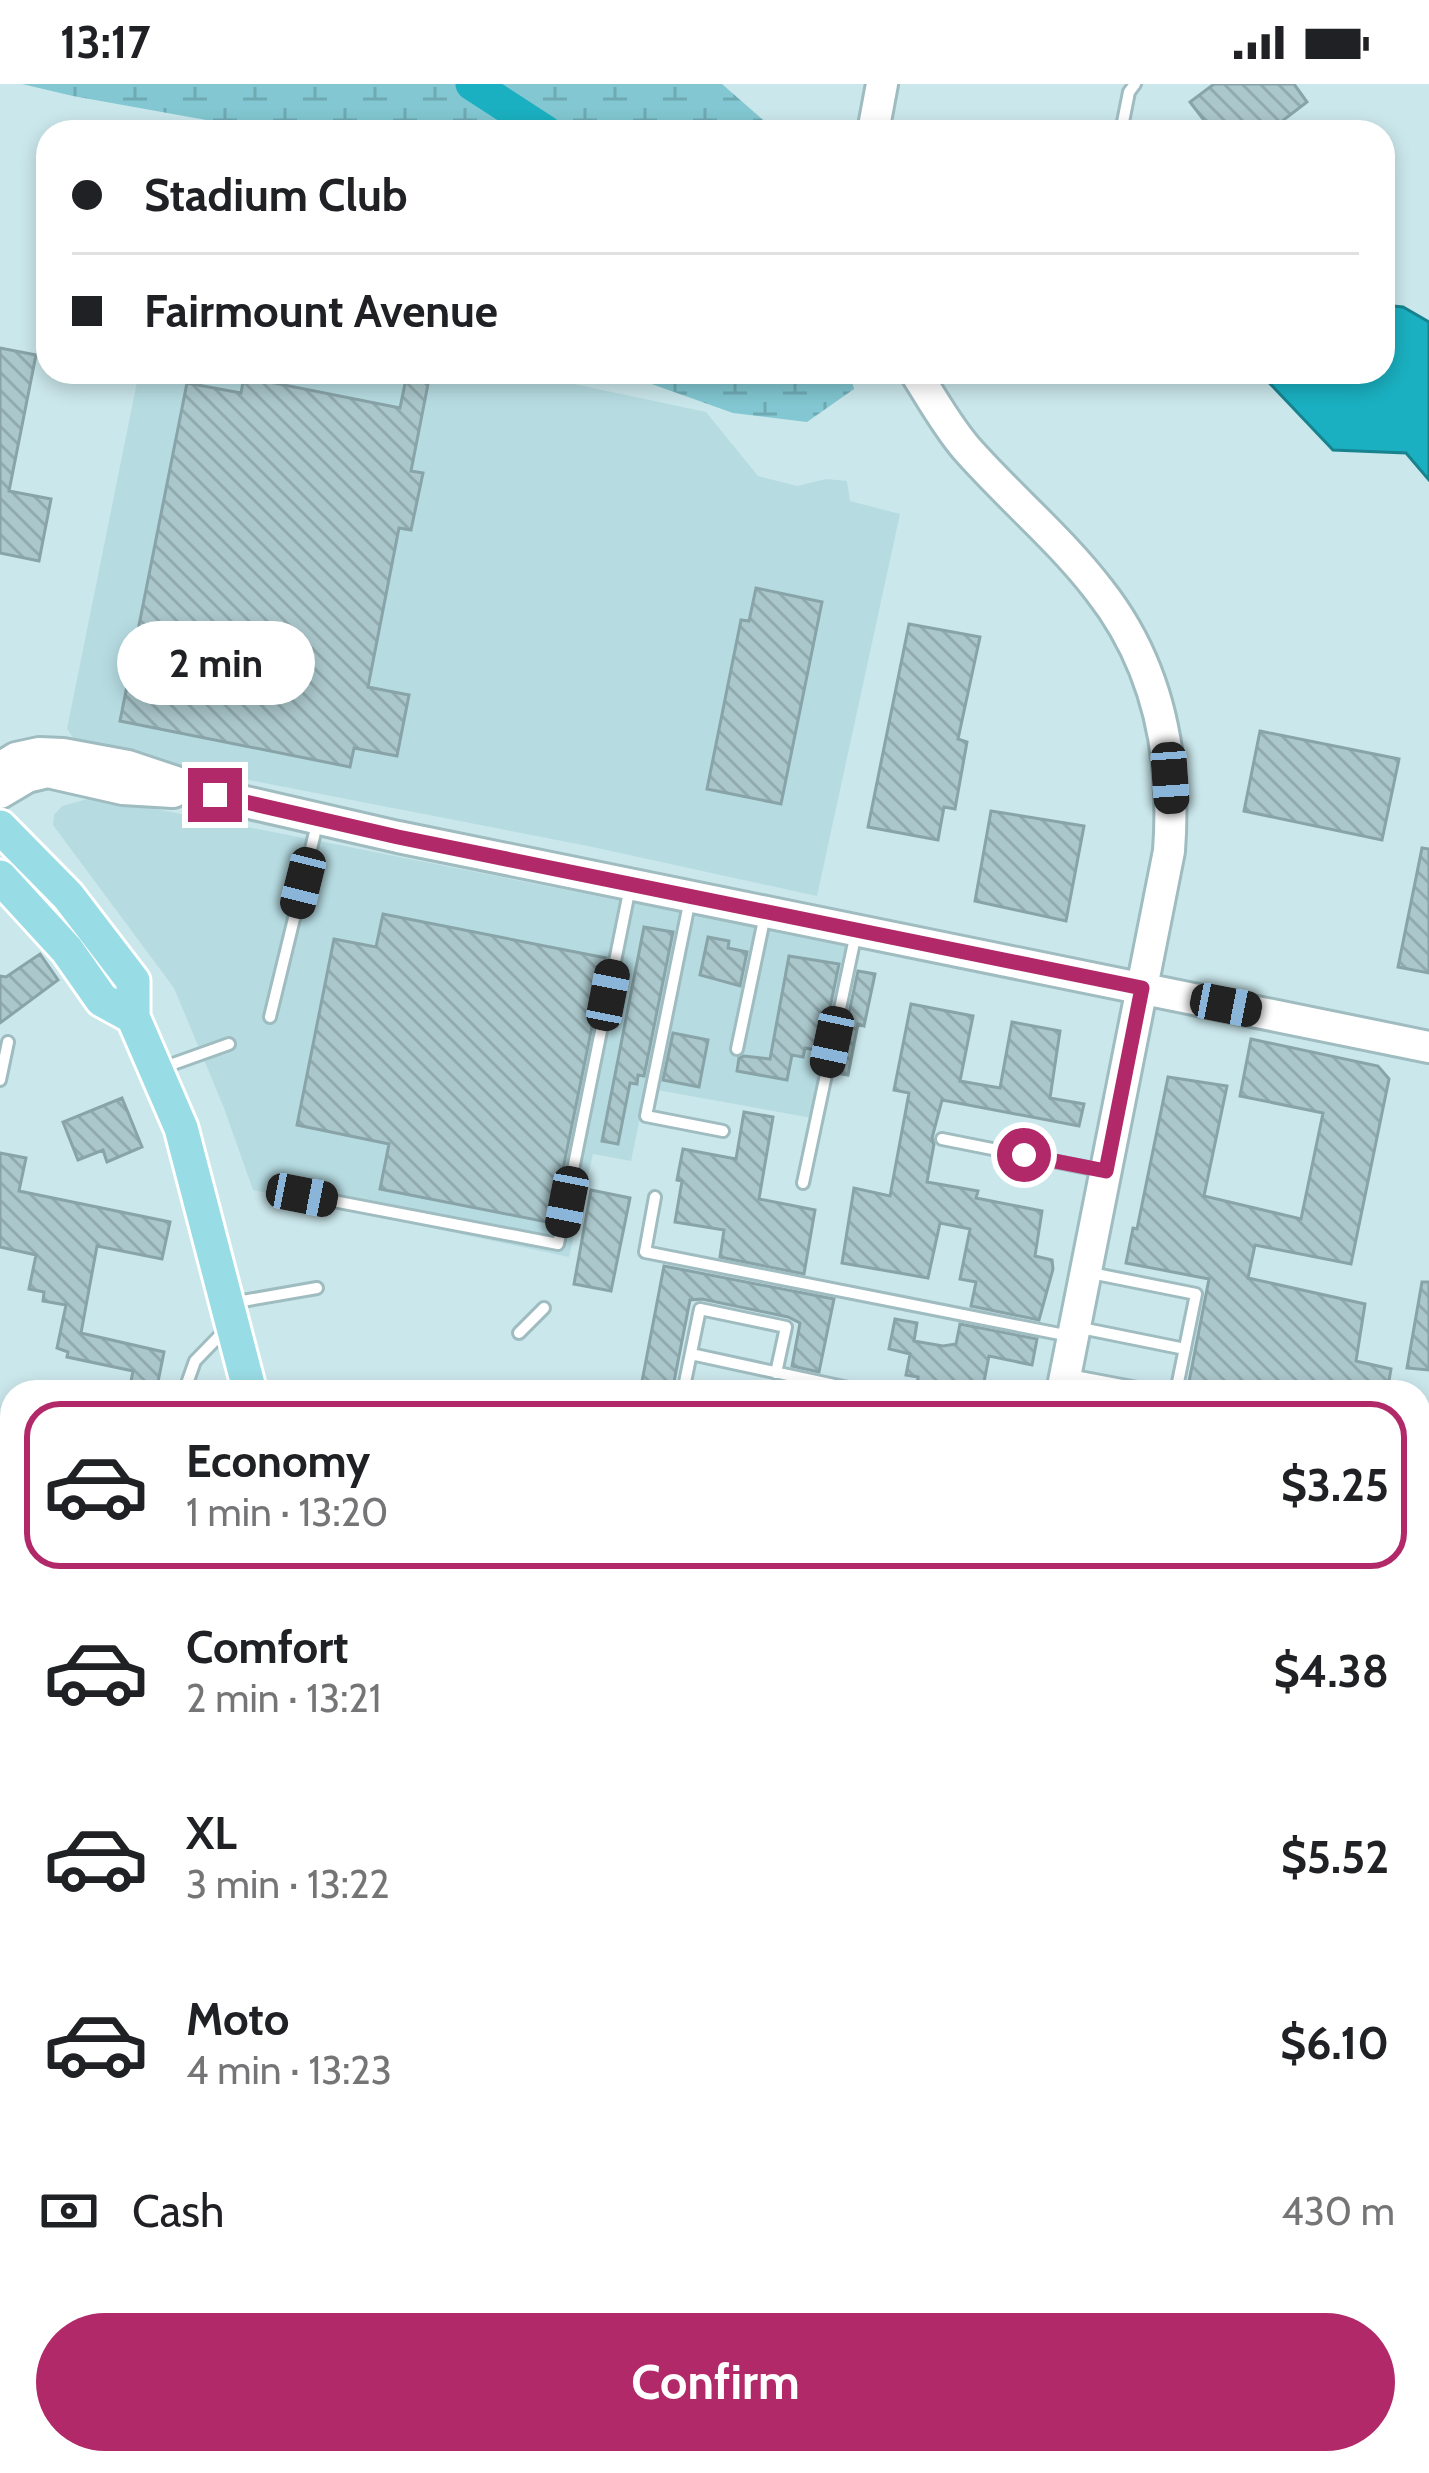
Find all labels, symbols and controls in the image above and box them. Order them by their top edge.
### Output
text: 13:17 [60,15,150,69]
text: Stadium Club [144,168,408,222]
text: Fairmount Avenue [144,284,498,338]
callout: 2 min [116,621,314,705]
text: 2 min [169,639,263,687]
car [1150,741,1190,815]
route end [188,768,242,822]
car [277,844,329,922]
car [583,956,633,1034]
car [1187,980,1265,1030]
car [807,1003,857,1081]
route start [997,1128,1051,1182]
car [542,1163,592,1241]
car [263,1170,341,1220]
icon: car [42,1431,150,1539]
text: Economy [186,1434,370,1488]
text: $3.25 [1281,1458,1389,1512]
text: 1 min · 13:20 [186,1488,388,1536]
icon: car [42,1617,150,1725]
text: Comfort [186,1620,349,1674]
text: $4.38 [1274,1644,1389,1698]
text: 2 min · 13:21 [186,1674,381,1722]
icon: car [42,1803,150,1911]
text: XL [186,1806,237,1860]
text: $5.52 [1281,1830,1389,1884]
text: 3 min · 13:22 [186,1860,390,1908]
icon: car [42,1989,150,2097]
text: Moto [186,1992,289,2046]
text: $6.10 [1280,2016,1389,2070]
text: 4 min · 13:23 [186,2046,392,2094]
icon: cash [36,2178,102,2244]
text: Cash [132,2184,224,2238]
text: 430 m [1281,2187,1395,2235]
button: Confirm [36,2313,1395,2451]

